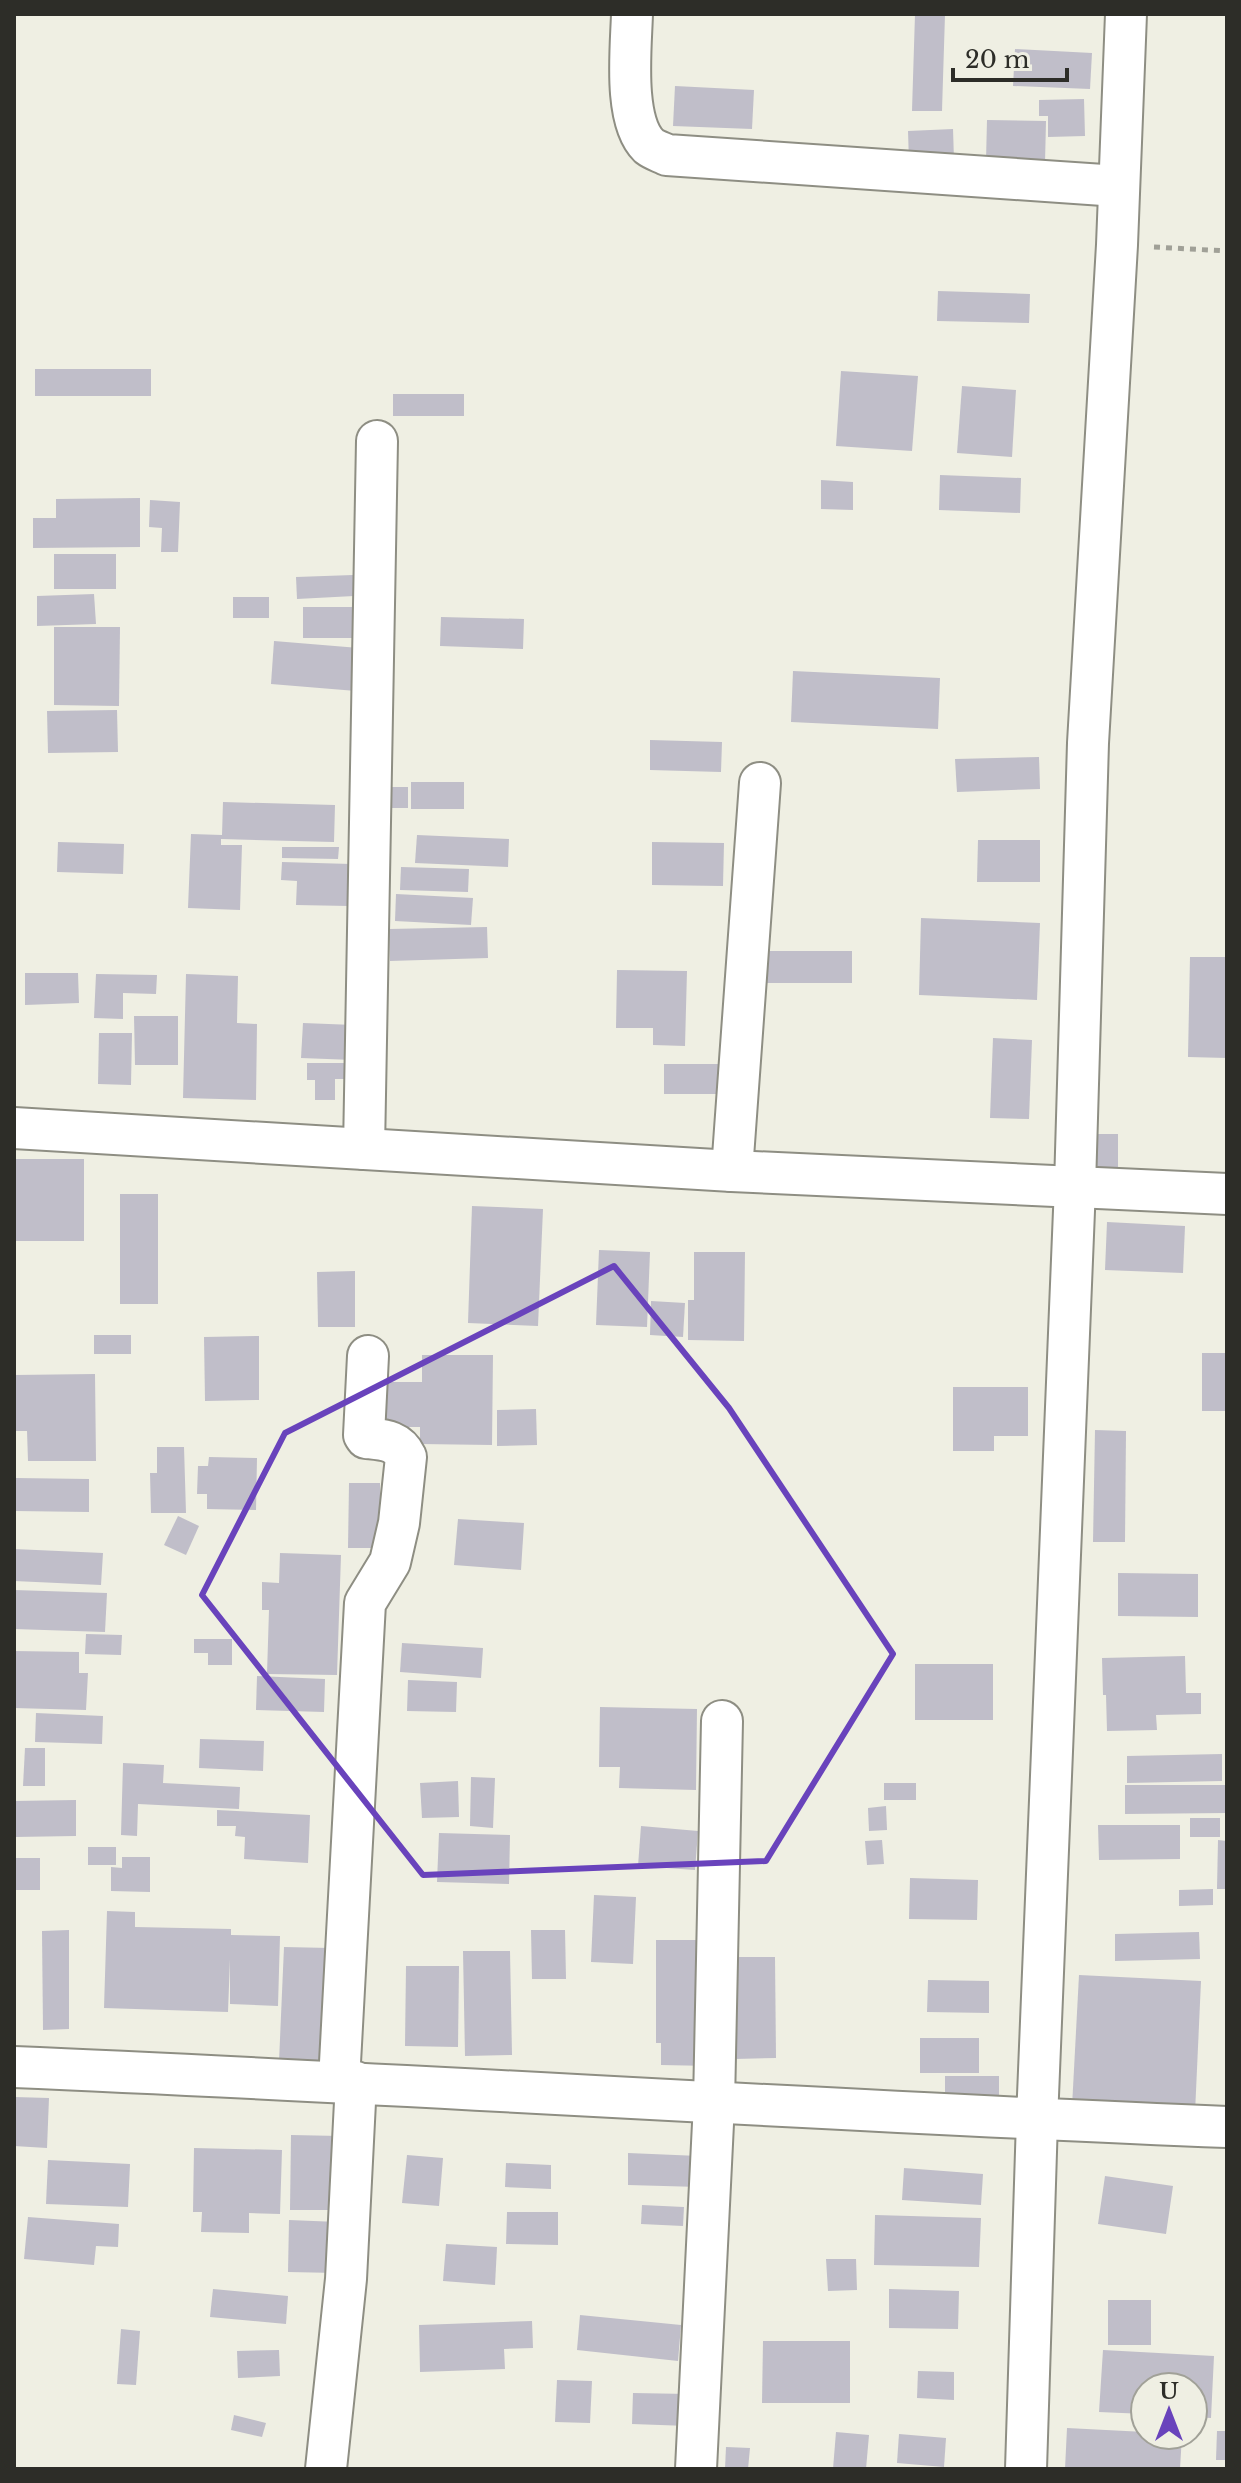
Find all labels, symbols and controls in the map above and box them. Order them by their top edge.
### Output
scale bar [953,32,1067,82]
text: 20 m [965,45,1030,74]
north arrow [1129,2371,1209,2451]
text: U [1159,2378,1179,2405]

